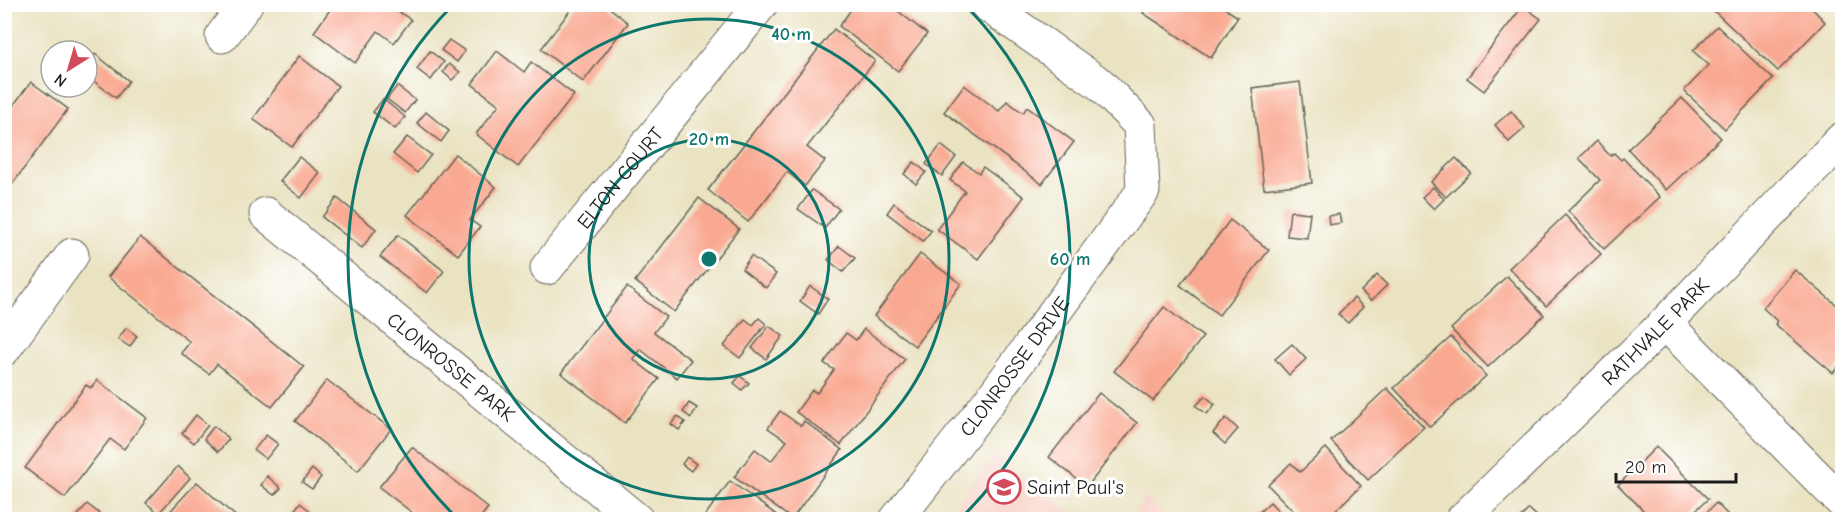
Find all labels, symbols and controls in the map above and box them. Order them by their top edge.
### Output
text: 40 m [771,24,811,45]
north arrow [39,39,99,99]
text: N [51,70,70,91]
street label: ELTON COURT [573,122,669,233]
text: 20 m [689,129,729,150]
centre of rings [699,249,719,269]
text: 60 m [1050,249,1090,270]
street label: RATHVALE PARK [1597,273,1714,390]
street label: CLONROSSE DRIVE [955,292,1074,441]
street label: CLONROSSE PARK [382,308,519,426]
scale bar [1616,446,1736,484]
text: 20 m [1625,457,1666,478]
school or university icon: Saint Paul's [986,469,1022,505]
place label: Saint Paul's [1027,476,1124,499]

